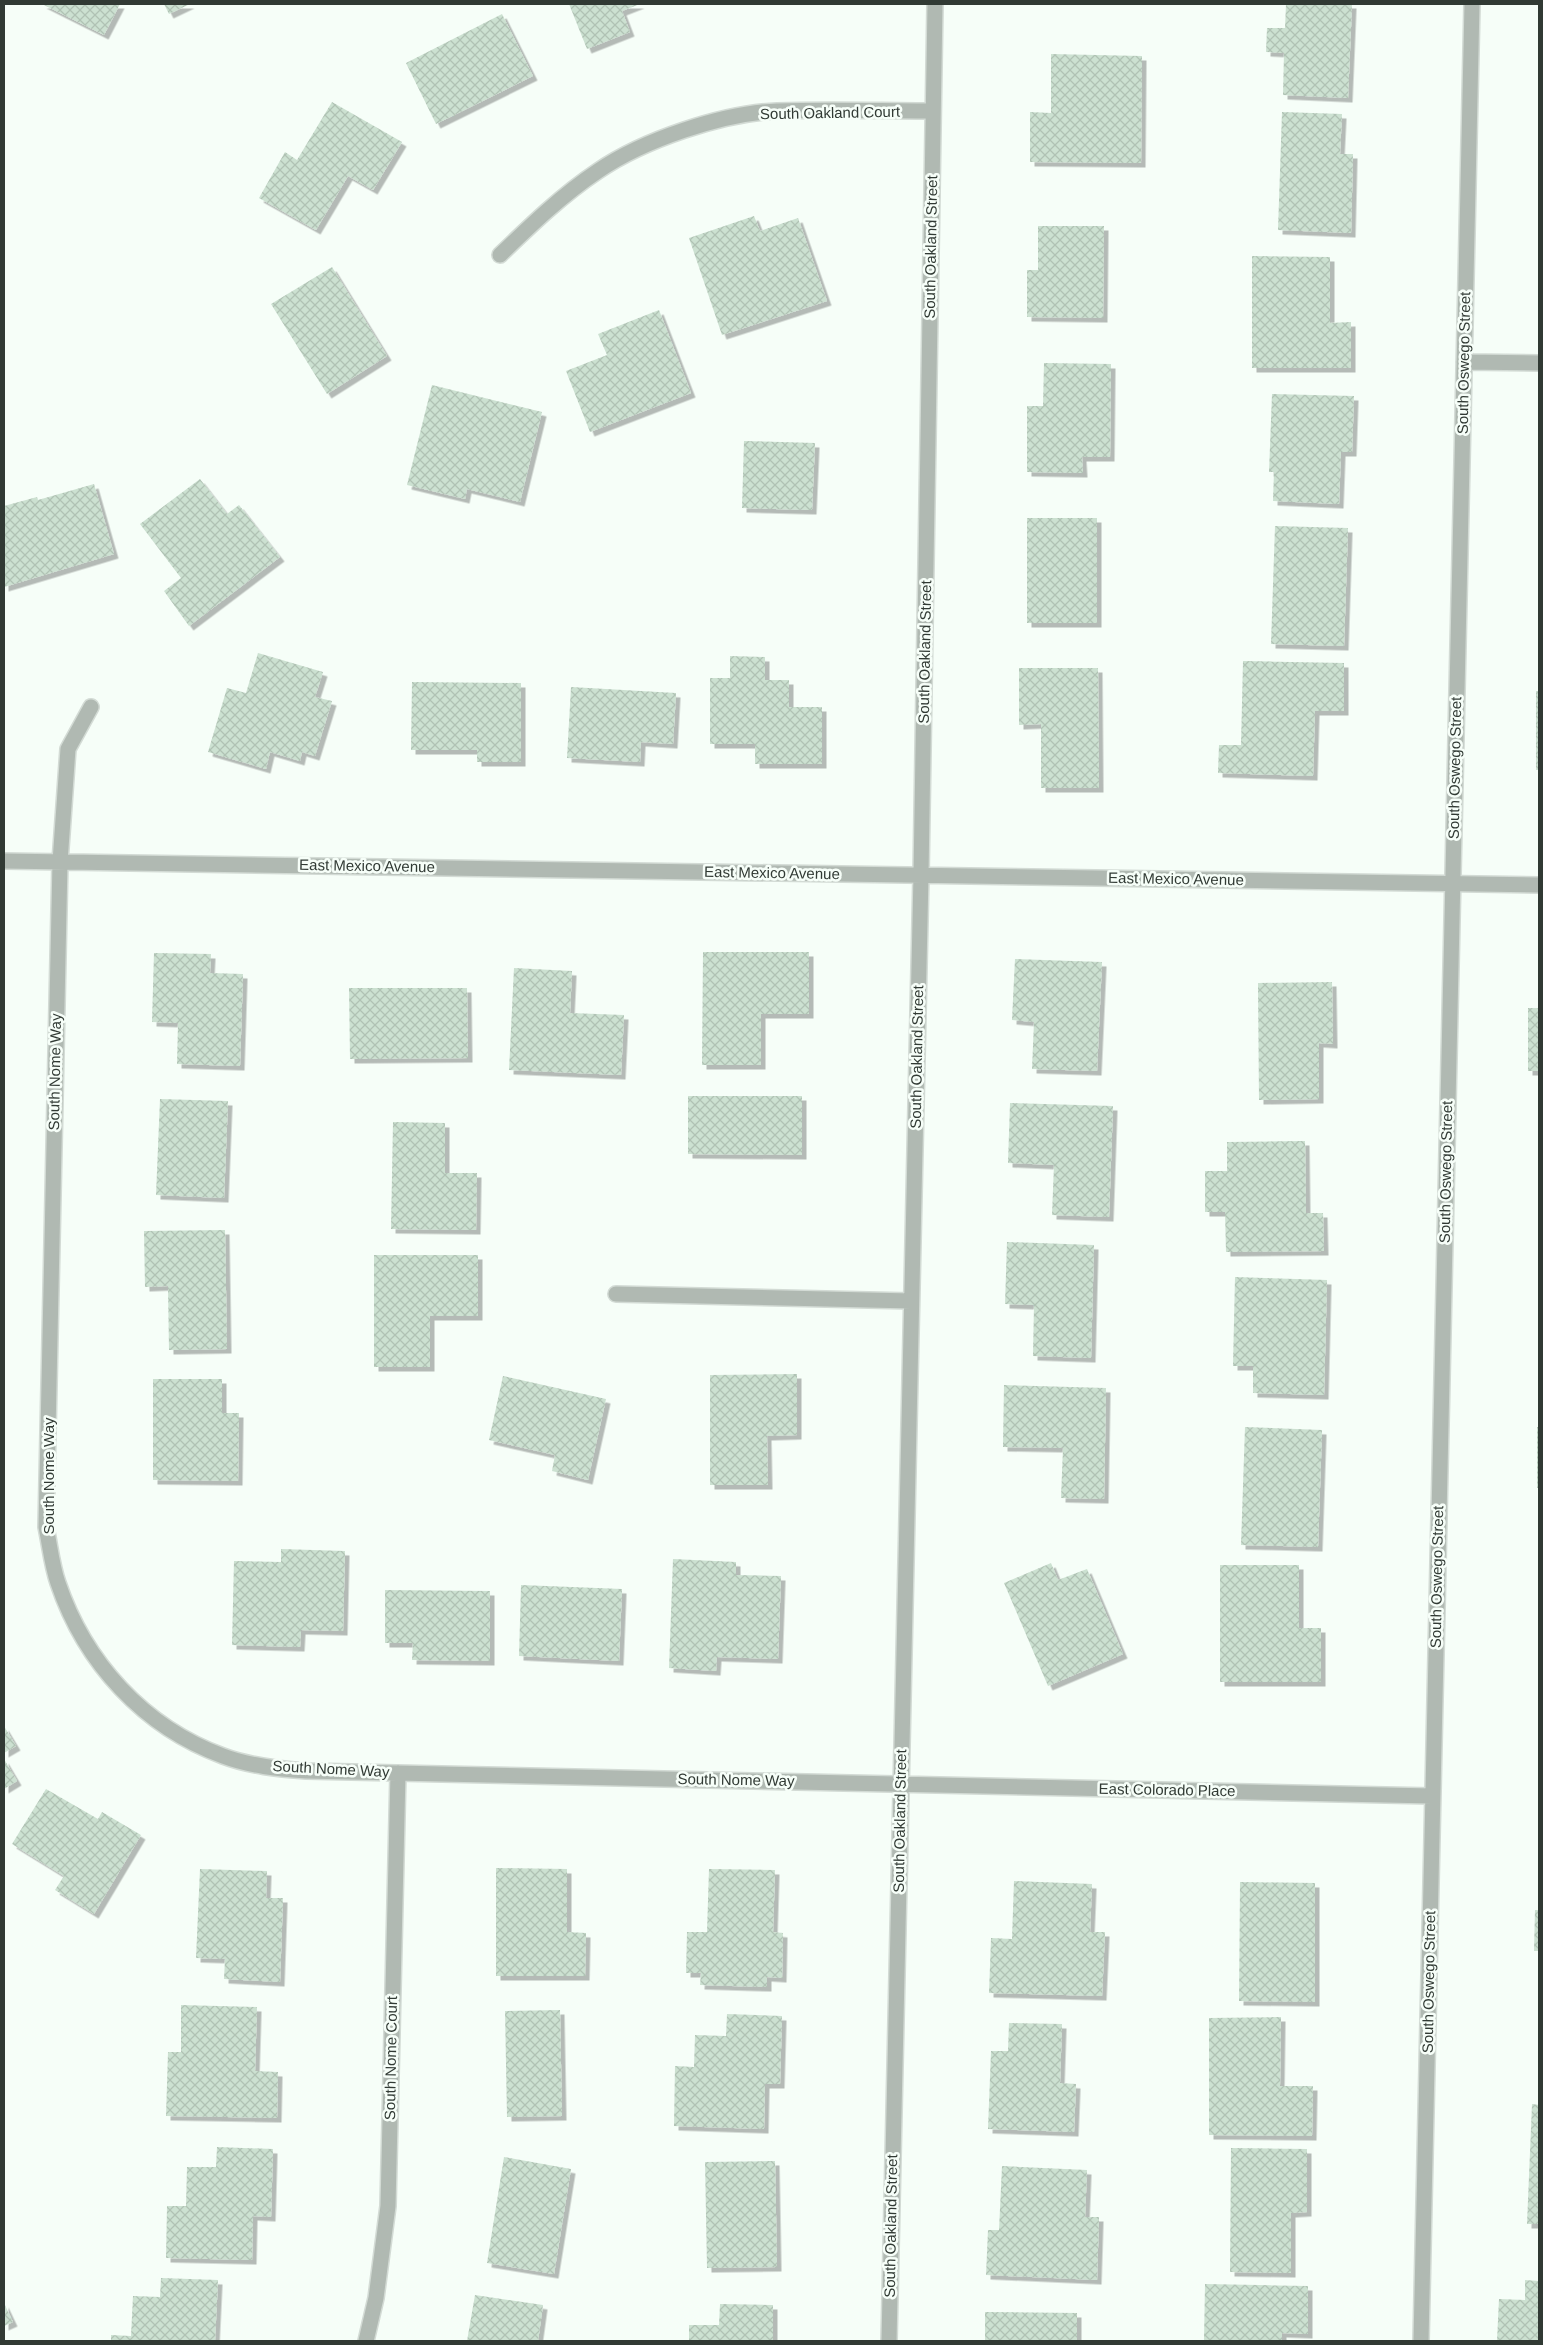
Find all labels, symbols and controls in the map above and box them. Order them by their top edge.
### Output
street label: South Oakland Court [760,103,901,122]
street label: South Oakland Street [921,174,940,319]
street label: South Oswego Street [1454,291,1473,434]
street label: South Oakland Street [915,579,934,724]
street label: South Oswego Street [1445,696,1464,839]
street label: East Mexico Avenue [299,856,435,875]
street label: East Mexico Avenue [704,863,840,882]
street label: East Mexico Avenue [1108,869,1244,888]
street label: South Oakland Street [907,984,926,1129]
street label: South Nome Way [45,1013,64,1131]
street label: South Oswego Street [1436,1100,1455,1243]
street label: South Nome Way [40,1417,57,1535]
street label: South Oswego Street [1427,1505,1446,1648]
street label: South Oakland Street [890,1748,909,1893]
street label: South Nome Way [272,1757,390,1780]
street label: South Nome Way [677,1770,795,1789]
street label: East Colorado Place [1098,1780,1236,1799]
street label: South Oswego Street [1419,1910,1438,2053]
street label: South Nome Court [381,1995,400,2120]
street label: South Oakland Street [881,2153,900,2298]

